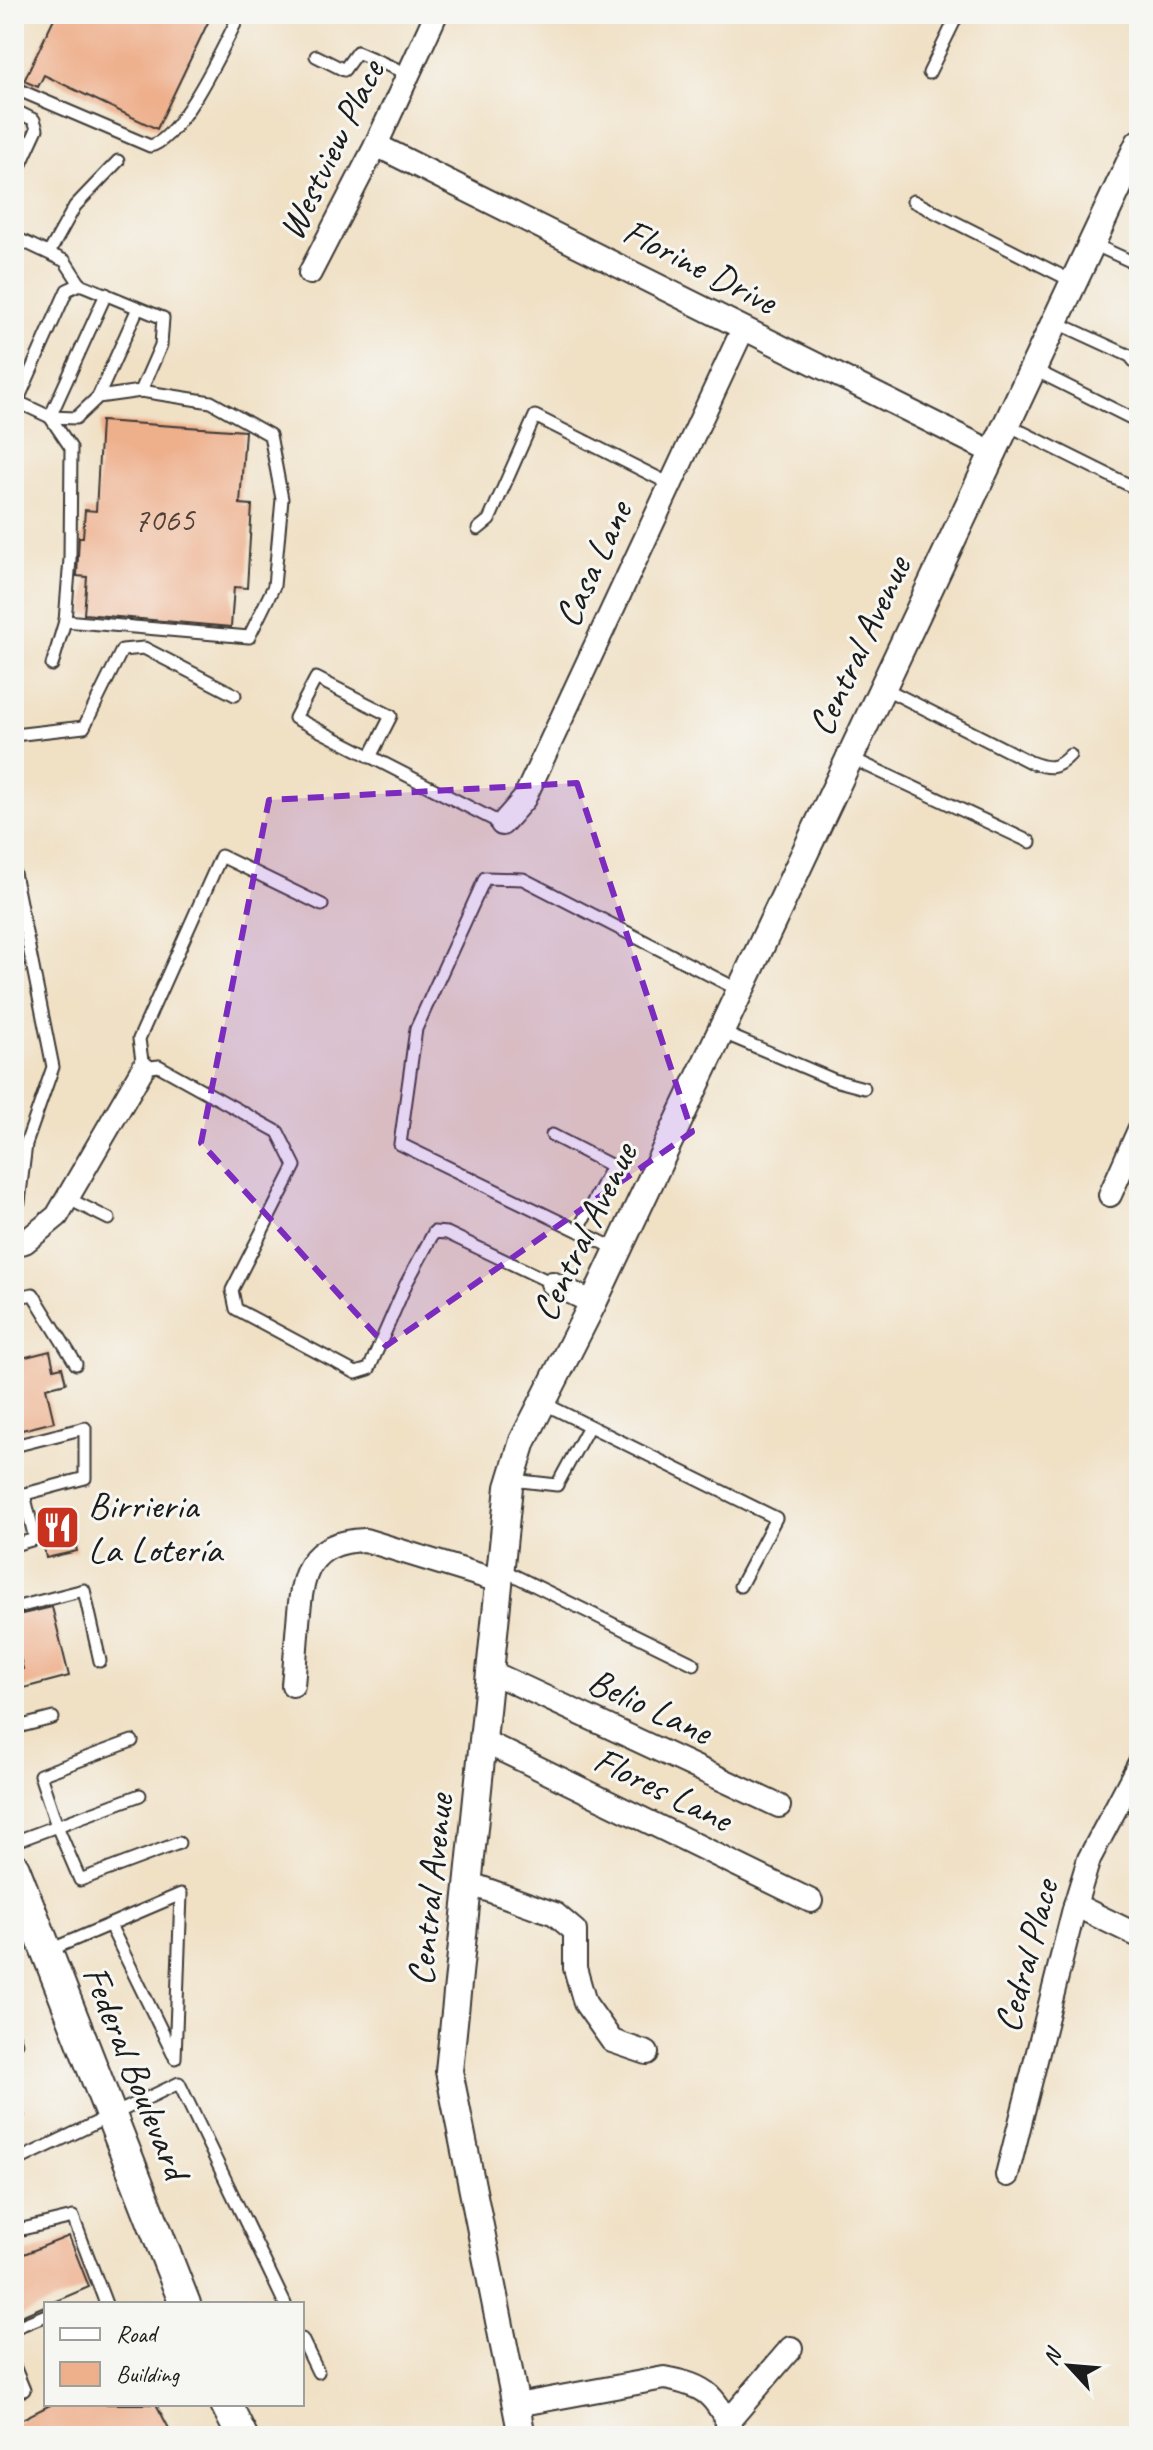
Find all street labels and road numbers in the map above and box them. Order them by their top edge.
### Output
street label: Westview Place [267,50,396,247]
street label: Florine Drive [616,207,787,326]
street label: Casa Lane [544,491,644,634]
street label: Central Avenue [797,547,922,743]
street label: Central Avenue [521,1133,648,1329]
street label: Belio Lane [581,1657,722,1756]
street label: Flores Lane [587,1736,742,1844]
street label: Central Avenue [397,1789,464,1988]
street label: Cedral Place [983,1872,1070,2037]
street label: Federal Boulevard [72,1959,202,2191]

